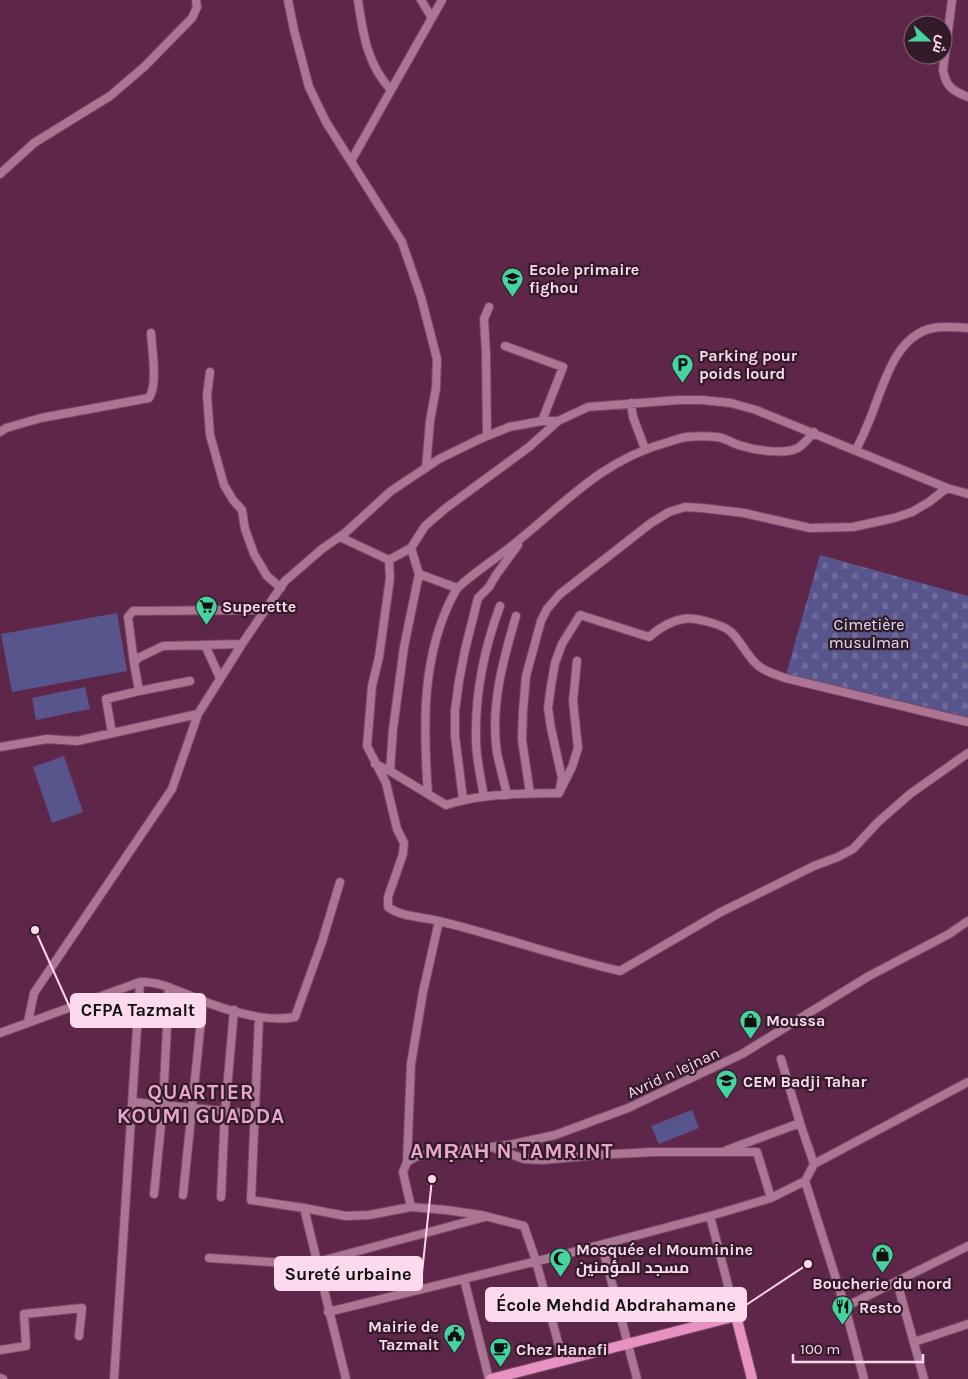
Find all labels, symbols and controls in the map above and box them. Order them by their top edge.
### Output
north arrow [903,15,953,65]
text: ش [929,33,951,56]
place label: Ecole primaire fighou [529,260,639,297]
school or university icon: Ecole primaire fighou [501,266,525,297]
place label: Parking pour poids lourd [699,346,798,383]
parking icon: Parking pour poids lourd [671,352,695,383]
supermarket icon: Superette [194,594,218,625]
place label: Superette [222,597,296,616]
park label: Cimetière musulman [829,615,909,652]
callout: CFPA Tazmalt [71,994,205,1027]
text: CFPA Tazmalt [81,999,195,1021]
shop icon: Moussa [738,1008,762,1039]
place label: Moussa [766,1011,825,1030]
street label: Avrid n lejnan [624,1043,723,1102]
school or university icon: CEM Badji Tahar [715,1069,739,1100]
place label: CEM Badji Tahar [743,1072,867,1091]
district label: QUARTIER KOUMI GUADDA [117,1080,285,1128]
district label: AMṚAḤ N TAMRINT [410,1139,614,1163]
place label: Mosquée el Mouminine مسجد المؤمنين [576,1240,753,1277]
shop icon: Boucherie du nord [870,1242,894,1273]
mosque icon: Mosquée el Mouminine مسجد المؤمنين [548,1246,572,1277]
callout: Sureté urbaine [275,1257,422,1290]
text: Sureté urbaine [284,1263,412,1285]
place label: Boucherie du nord [812,1274,952,1293]
callout: École Mehdid Abdrahamane [486,1288,746,1321]
text: École Mehdid Abdrahamane [496,1293,736,1316]
restaurant icon: Resto [831,1295,855,1326]
place label: Resto [859,1298,902,1317]
place label: Mairie de Tazmalt [368,1317,439,1354]
public building icon: Mairie de Tazmalt [443,1323,467,1354]
scale bar [793,1332,923,1364]
cafe icon: Chez Hanafi [488,1337,512,1368]
place label: Chez Hanafi [516,1340,608,1359]
text: 100 m [800,1340,840,1358]

